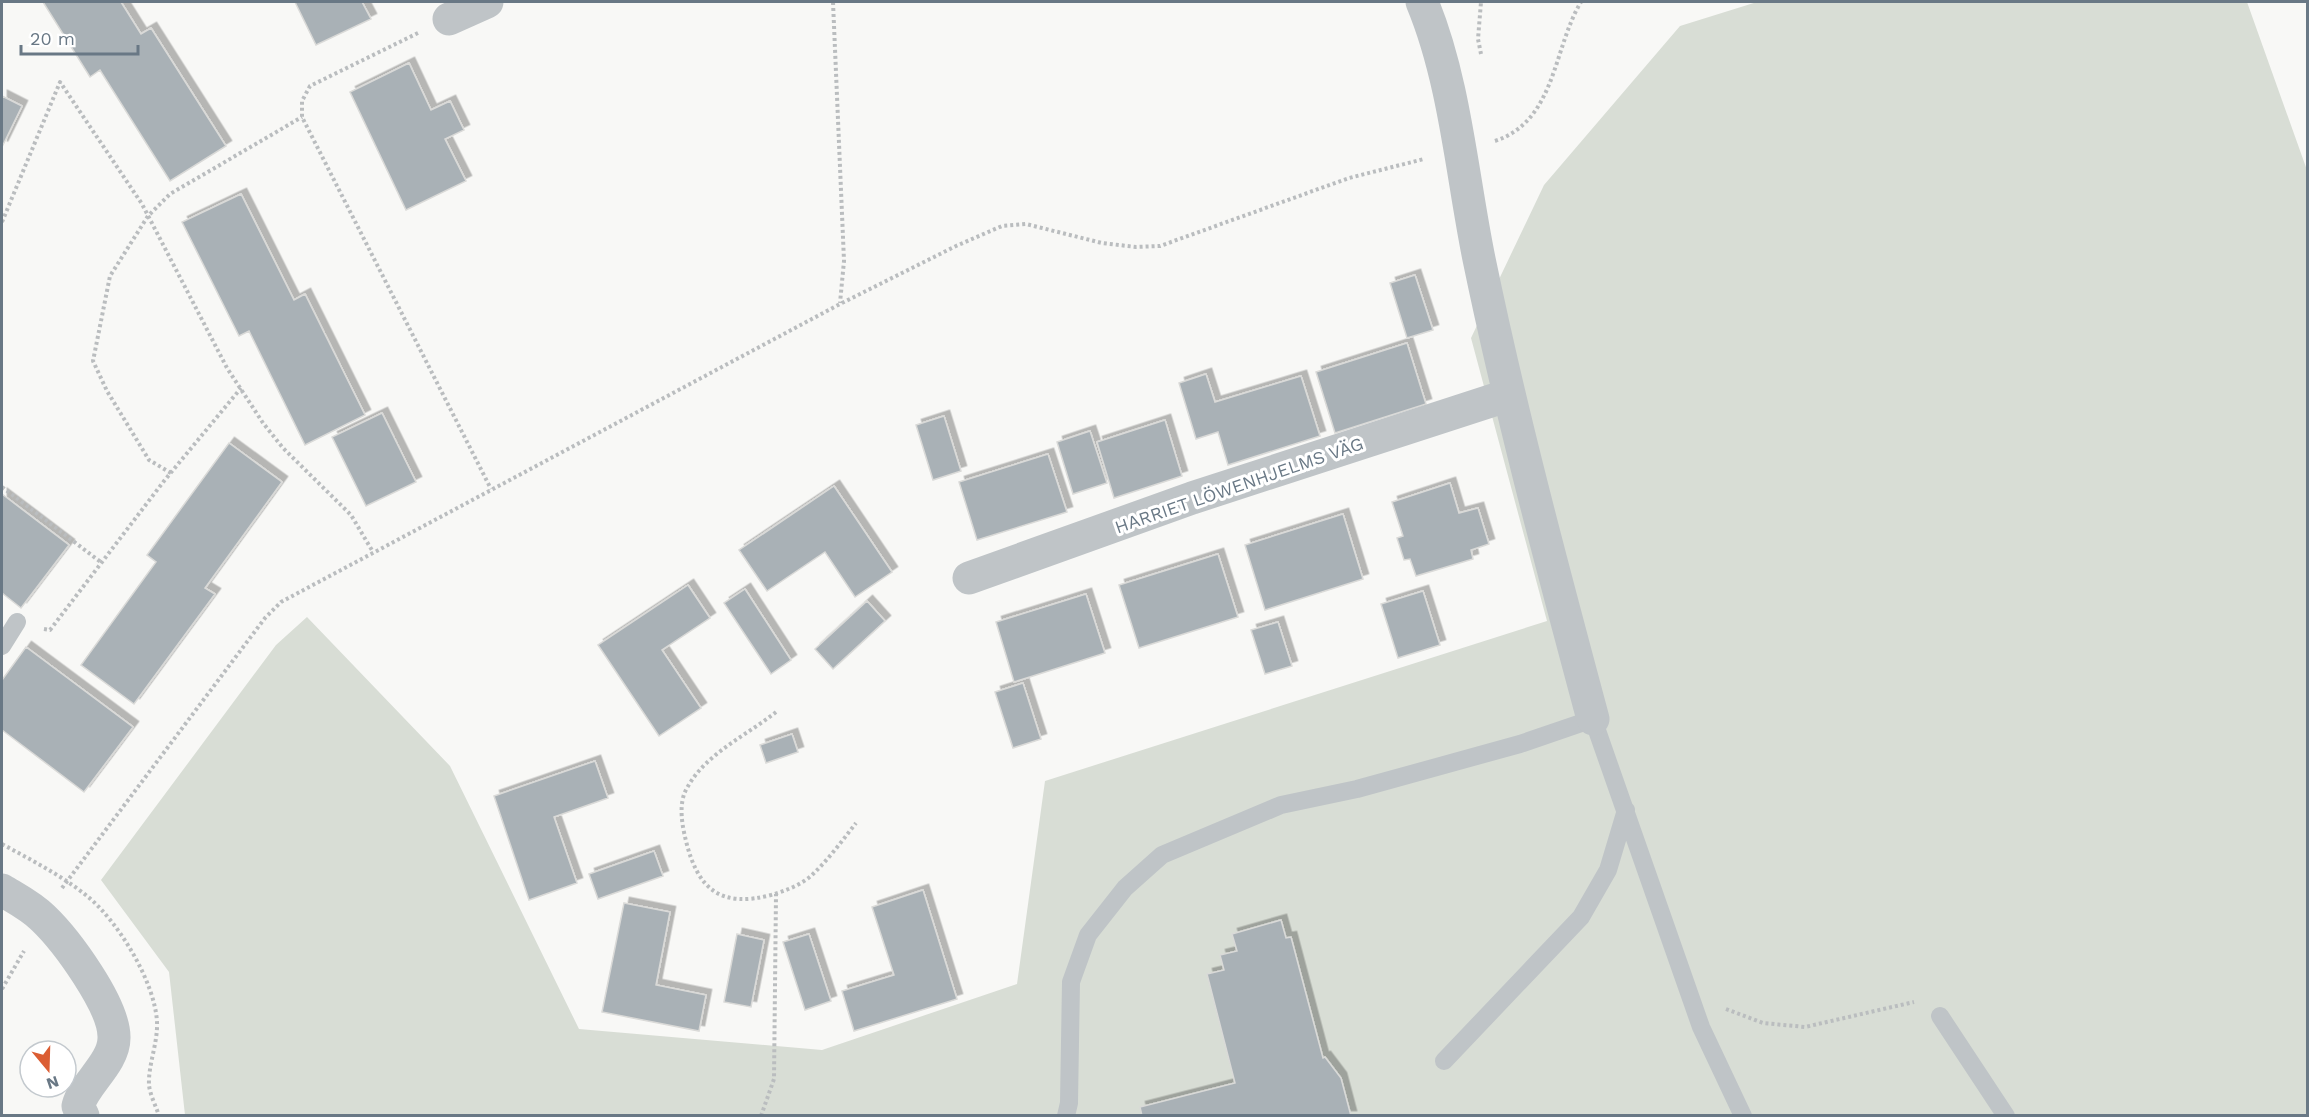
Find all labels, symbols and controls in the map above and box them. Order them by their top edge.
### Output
scale bar [21,18,138,56]
text: 20 m [30,28,75,49]
street label: HARRIET LÖWENHJELMS VÄG [1112,433,1366,537]
north arrow [18,1039,78,1099]
text: N [44,1072,61,1094]

